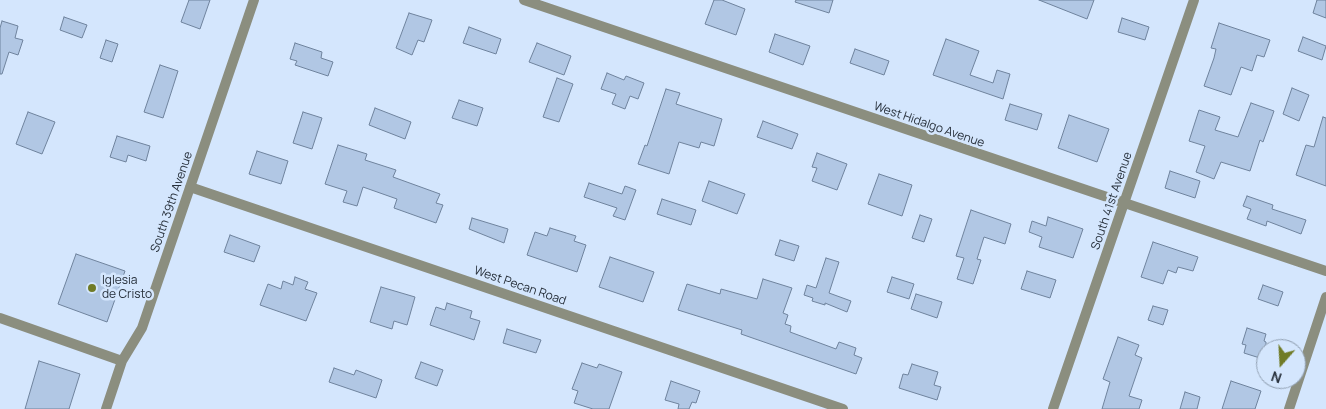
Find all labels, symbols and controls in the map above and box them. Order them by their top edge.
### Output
street label: West Hidalgo Avenue [872,99,986,151]
street label: South 39th Avenue [148,150,196,254]
street label: South 41st Avenue [1089,150,1135,252]
street label: West Pecan Road [472,263,568,309]
place label: Iglesia de Cristo [102,274,152,302]
marker: Iglesia de Cristo [86,282,98,294]
north arrow [1256,339,1306,389]
text: N [1268,367,1284,388]

